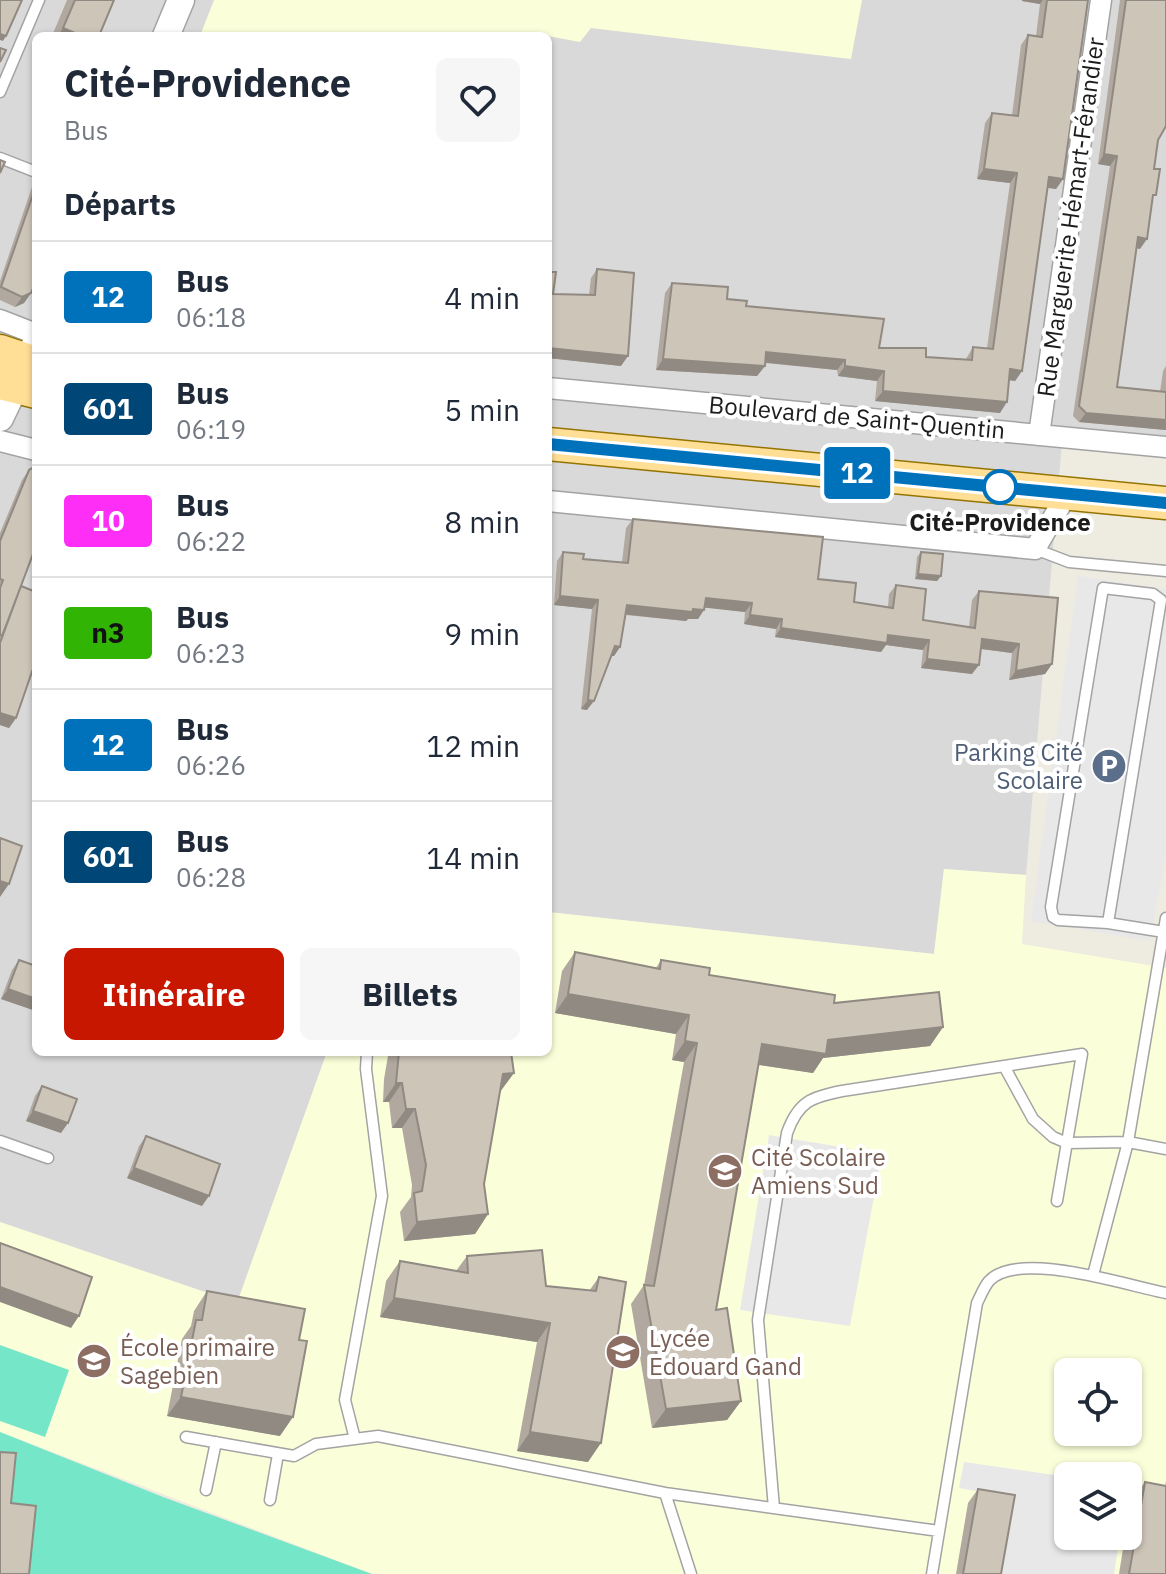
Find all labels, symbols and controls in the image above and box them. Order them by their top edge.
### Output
street label: Rue Marguerite Hémart-Férandier [1029,35,1111,399]
text: Cité-Providence [64,58,351,107]
button: heart [436,58,520,142]
text: Bus [64,113,108,147]
text: Départs [64,184,176,223]
text: Bus [176,261,229,300]
text: 12 [91,278,125,315]
text: 4 min [444,278,520,317]
text: 06:18 [176,300,246,334]
text: Bus [176,373,229,412]
street label: Boulevard de Saint-Quentin [707,388,1007,446]
text: 601 [83,390,133,427]
text: 5 min [444,390,520,429]
text: 06:19 [176,412,246,446]
line badge: 12 [821,447,893,499]
text: 12 [840,454,874,491]
marker: Cité-Providence [983,470,1017,504]
text: Bus [176,485,229,524]
text: 10 [91,502,125,539]
text: 8 min [444,502,520,541]
place label: Cité-Providence [909,506,1091,538]
text: 06:22 [176,524,246,558]
text: Bus [176,597,229,636]
text: n3 [91,614,125,651]
text: 9 min [444,614,520,653]
text: 06:23 [176,636,246,670]
text: Bus [176,709,229,748]
text: 12 [91,726,125,763]
text: 12 min [426,726,520,765]
place label: Parking Cité Scolaire [954,736,1083,796]
parking icon: Parking Cité Scolaire [1090,747,1128,785]
text: 06:26 [176,748,246,782]
text: Bus [176,821,229,860]
text: 601 [83,838,133,875]
text: 14 min [426,838,520,877]
text: 06:28 [176,860,246,894]
button: Itinéraire [64,948,284,1040]
button: Billets [300,948,520,1040]
place label: Cité Scolaire Amiens Sud [751,1141,886,1201]
school or university icon: Cité Scolaire Amiens Sud [706,1152,744,1190]
place label: Lycée Edouard Gand [649,1322,802,1382]
place label: École primaire Sagebien [120,1331,275,1391]
school or university icon: Lycée Edouard Gand [604,1333,642,1371]
school or university icon: École primaire Sagebien [75,1342,113,1380]
map controls [1054,1358,1142,1550]
button: locate [1054,1358,1142,1446]
button: layers [1054,1462,1142,1550]

